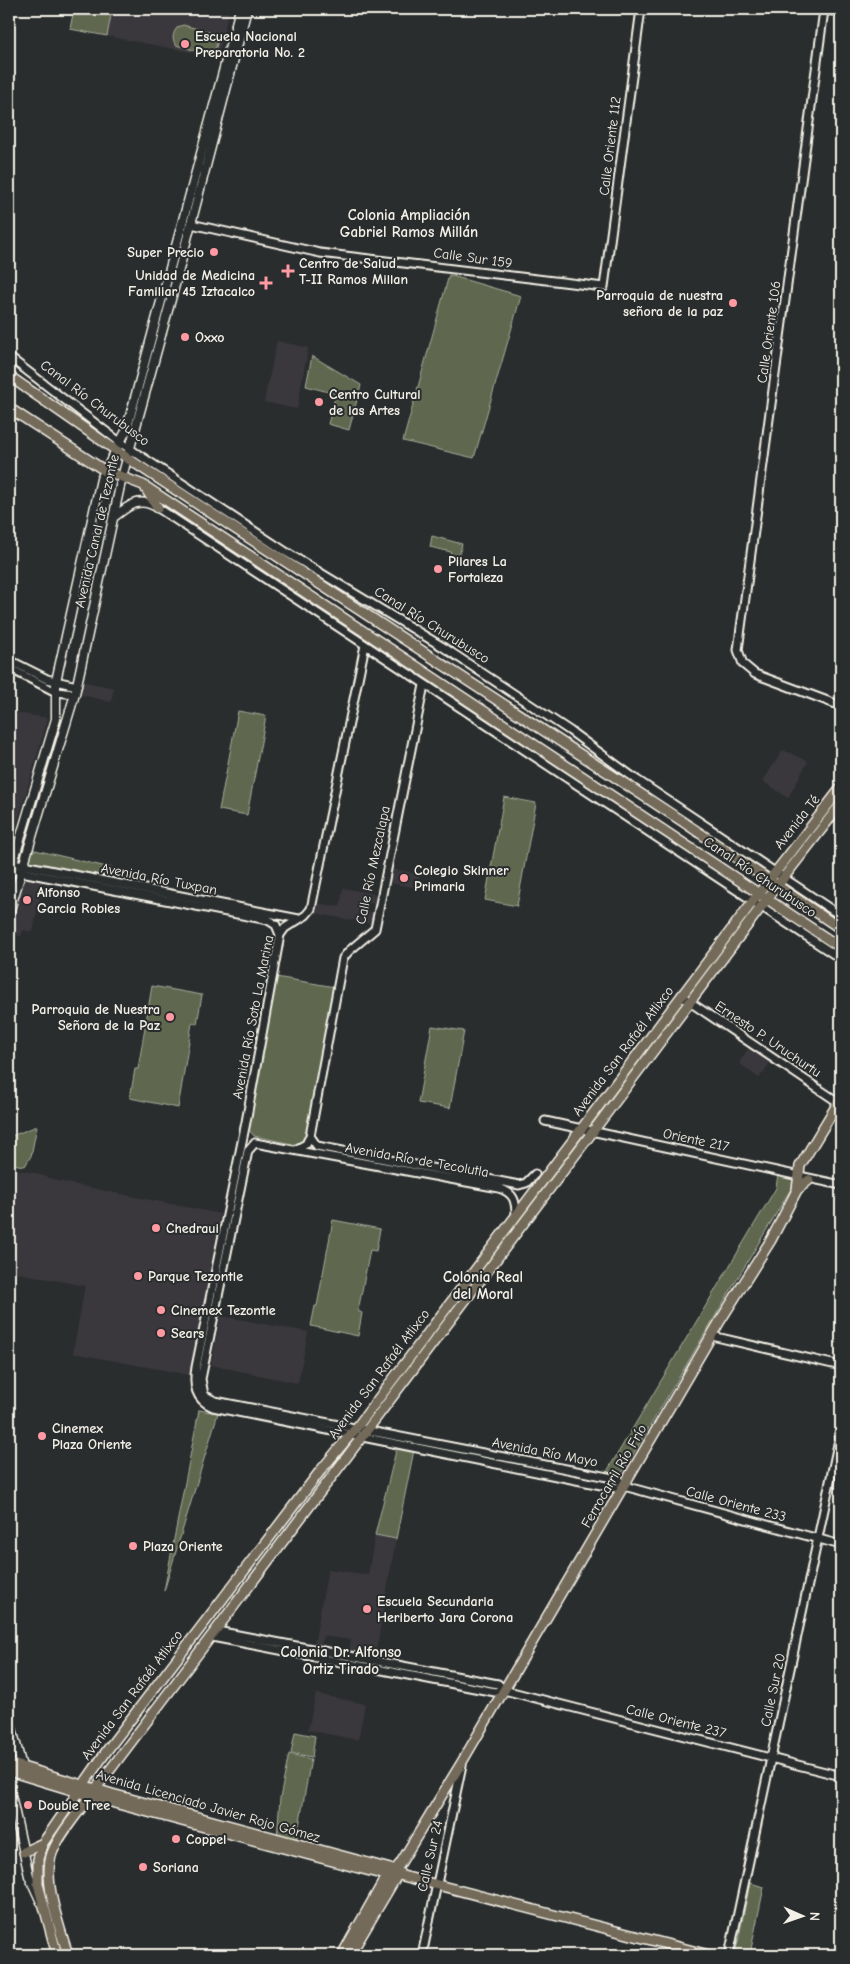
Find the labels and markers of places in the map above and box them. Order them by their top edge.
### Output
place label: Escuela Nacional Preparatoria No. 2 [195,28,305,61]
marker: Escuela Nacional Preparatoria No. 2 [179,38,191,50]
place label: Super Precio [127,244,204,261]
marker: Super Precio [208,246,220,258]
place label: Centro de Salud T-II Ramos Millan [299,255,408,288]
marker: Centro de Salud T-II Ramos Millan [281,264,295,278]
place label: Unidad de Medicina Familiar 45 Iztacalco [128,267,255,300]
marker: Unidad de Medicina Familiar 45 Iztacalco [259,276,273,290]
place label: Parroquia de nuestra señora de la paz [596,287,723,320]
marker: Parroquia de nuestra señora de la paz [727,297,739,309]
place label: Oxxo [195,329,225,346]
marker: Oxxo [179,331,191,343]
place label: Centro Cultural de las Artes [329,386,421,419]
marker: Centro Cultural de las Artes [313,396,325,408]
place label: Pilares La Fortaleza [448,553,507,586]
marker: Pilares La Fortaleza [432,563,444,575]
place label: Colegio Skinner Primaria [414,862,509,895]
marker: Colegio Skinner Primaria [398,872,410,884]
place label: Alfonso Garcia Robles [37,884,120,917]
marker: Alfonso Garcia Robles [21,894,33,906]
place label: Parroquia de Nuestra Señora de la Paz [32,1001,160,1034]
marker: Parroquia de Nuestra Señora de la Paz [164,1011,176,1023]
place label: Chedraui [166,1220,219,1237]
marker: Chedraui [150,1222,162,1234]
place label: Parque Tezontle [148,1268,243,1285]
marker: Parque Tezontle [132,1270,144,1282]
place label: Cinemex Tezontle [171,1302,276,1319]
marker: Cinemex Tezontle [155,1304,167,1316]
place label: Sears [171,1325,204,1342]
marker: Sears [155,1327,167,1339]
place label: Cinemex Plaza Oriente [52,1420,132,1453]
marker: Cinemex Plaza Oriente [36,1430,48,1442]
place label: Plaza Oriente [143,1538,223,1555]
marker: Plaza Oriente [127,1540,139,1552]
place label: Escuela Secundaria Heriberto Jara Corona [377,1593,513,1626]
marker: Escuela Secundaria Heriberto Jara Corona [361,1603,373,1615]
place label: Double Tree [38,1797,110,1814]
marker: Double Tree [22,1799,34,1811]
place label: Coppel [186,1831,226,1848]
marker: Coppel [170,1833,182,1845]
place label: Soriana [153,1859,199,1876]
marker: Soriana [137,1861,149,1873]

